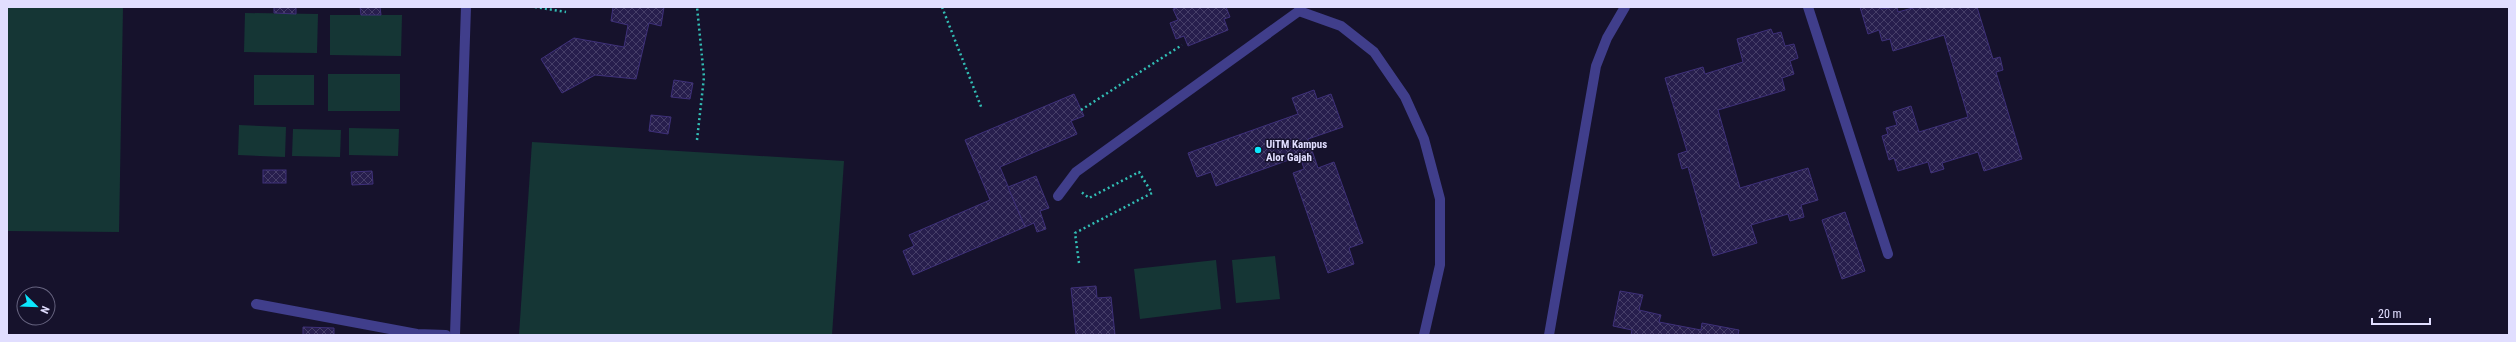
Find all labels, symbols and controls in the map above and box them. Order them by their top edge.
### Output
place label: UiTM Kampus Alor Gajah [1266,138,1327,164]
marker: UiTM Kampus Alor Gajah [1253,145,1263,155]
north arrow [16,286,56,326]
scale bar [2372,300,2430,326]
text: N [37,304,52,316]
text: 20 m [2378,307,2402,321]

